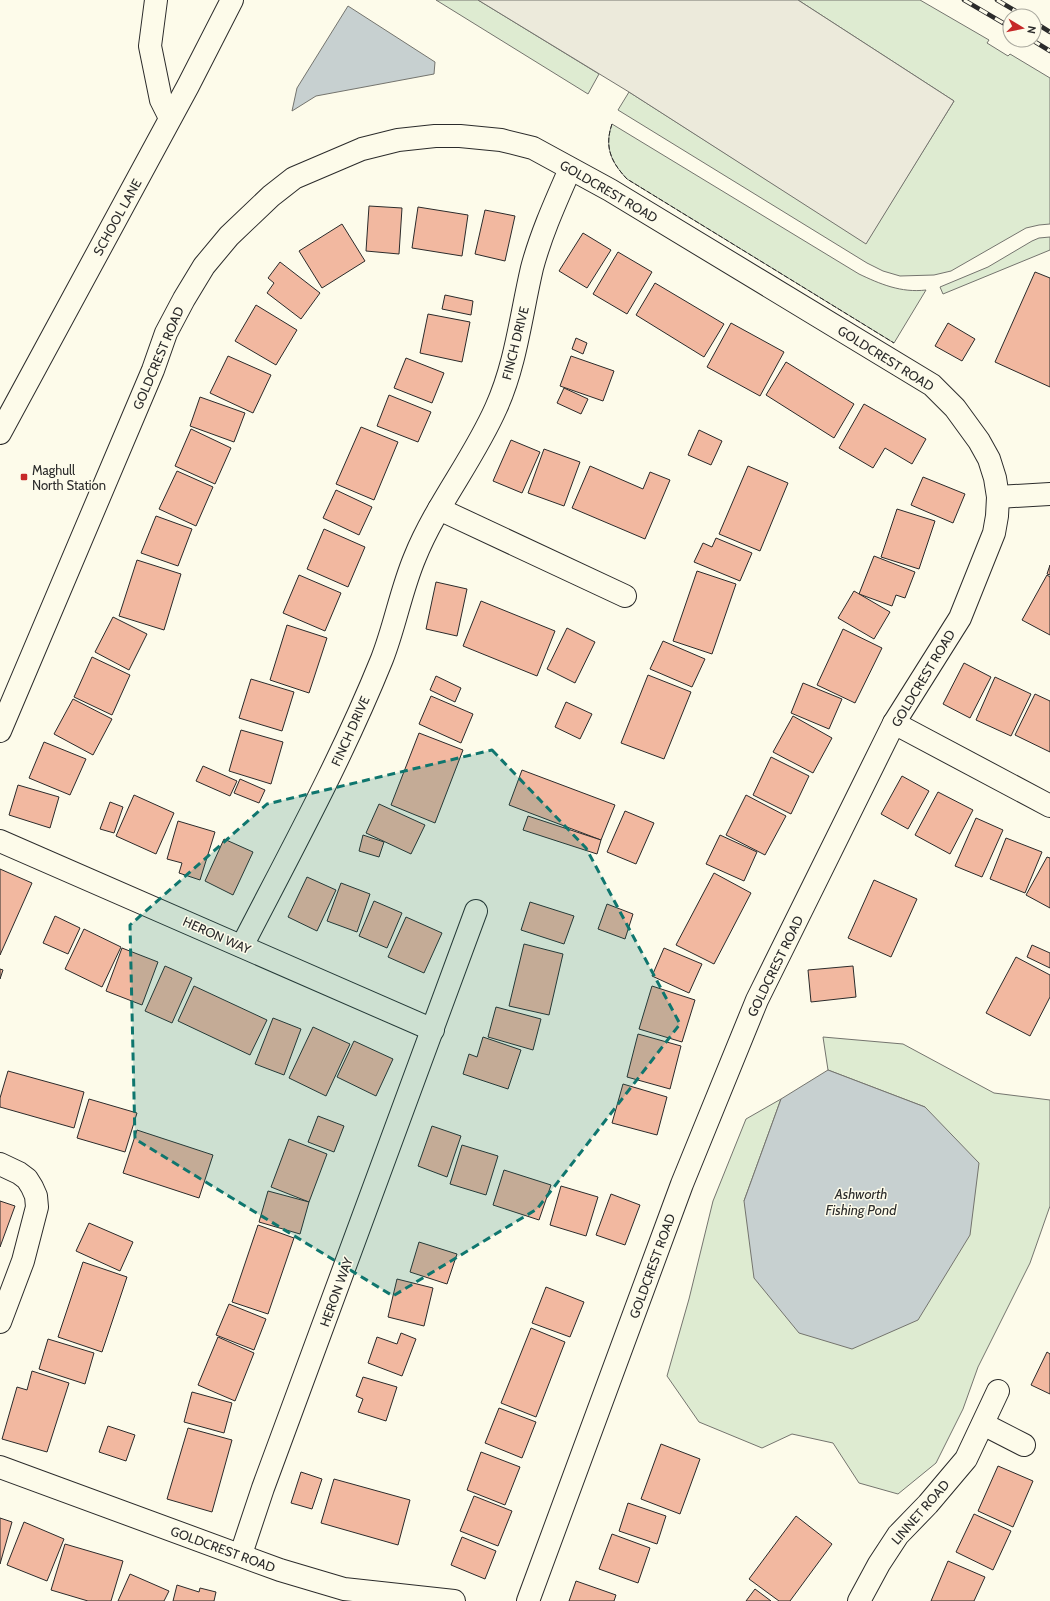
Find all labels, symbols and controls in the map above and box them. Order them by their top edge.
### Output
north arrow [1002,8,1042,48]
text: N [1024,25,1039,35]
street label: GOLDCREST ROAD [557,156,661,226]
street label: SCHOOL LANE [89,176,145,258]
street label: GOLDCREST ROAD [129,304,187,412]
street label: FINCH DRIVE [498,305,532,381]
street label: GOLDCREST ROAD [835,322,937,394]
place label: Maghull North Station [32,462,106,493]
marker: Maghull North Station [19,472,29,482]
street label: GOLDCREST ROAD [888,627,958,729]
street label: FINCH DRIVE [327,693,373,769]
street label: HERON WAY [181,913,254,957]
street label: GOLDCREST ROAD [744,913,806,1019]
water label: Ashworth Fishing Pond [826,1185,897,1219]
street label: GOLDCREST ROAD [626,1211,678,1321]
street label: HERON WAY [316,1255,356,1329]
street label: LINNET ROAD [888,1476,952,1548]
street label: GOLDCREST ROAD [168,1523,278,1575]

